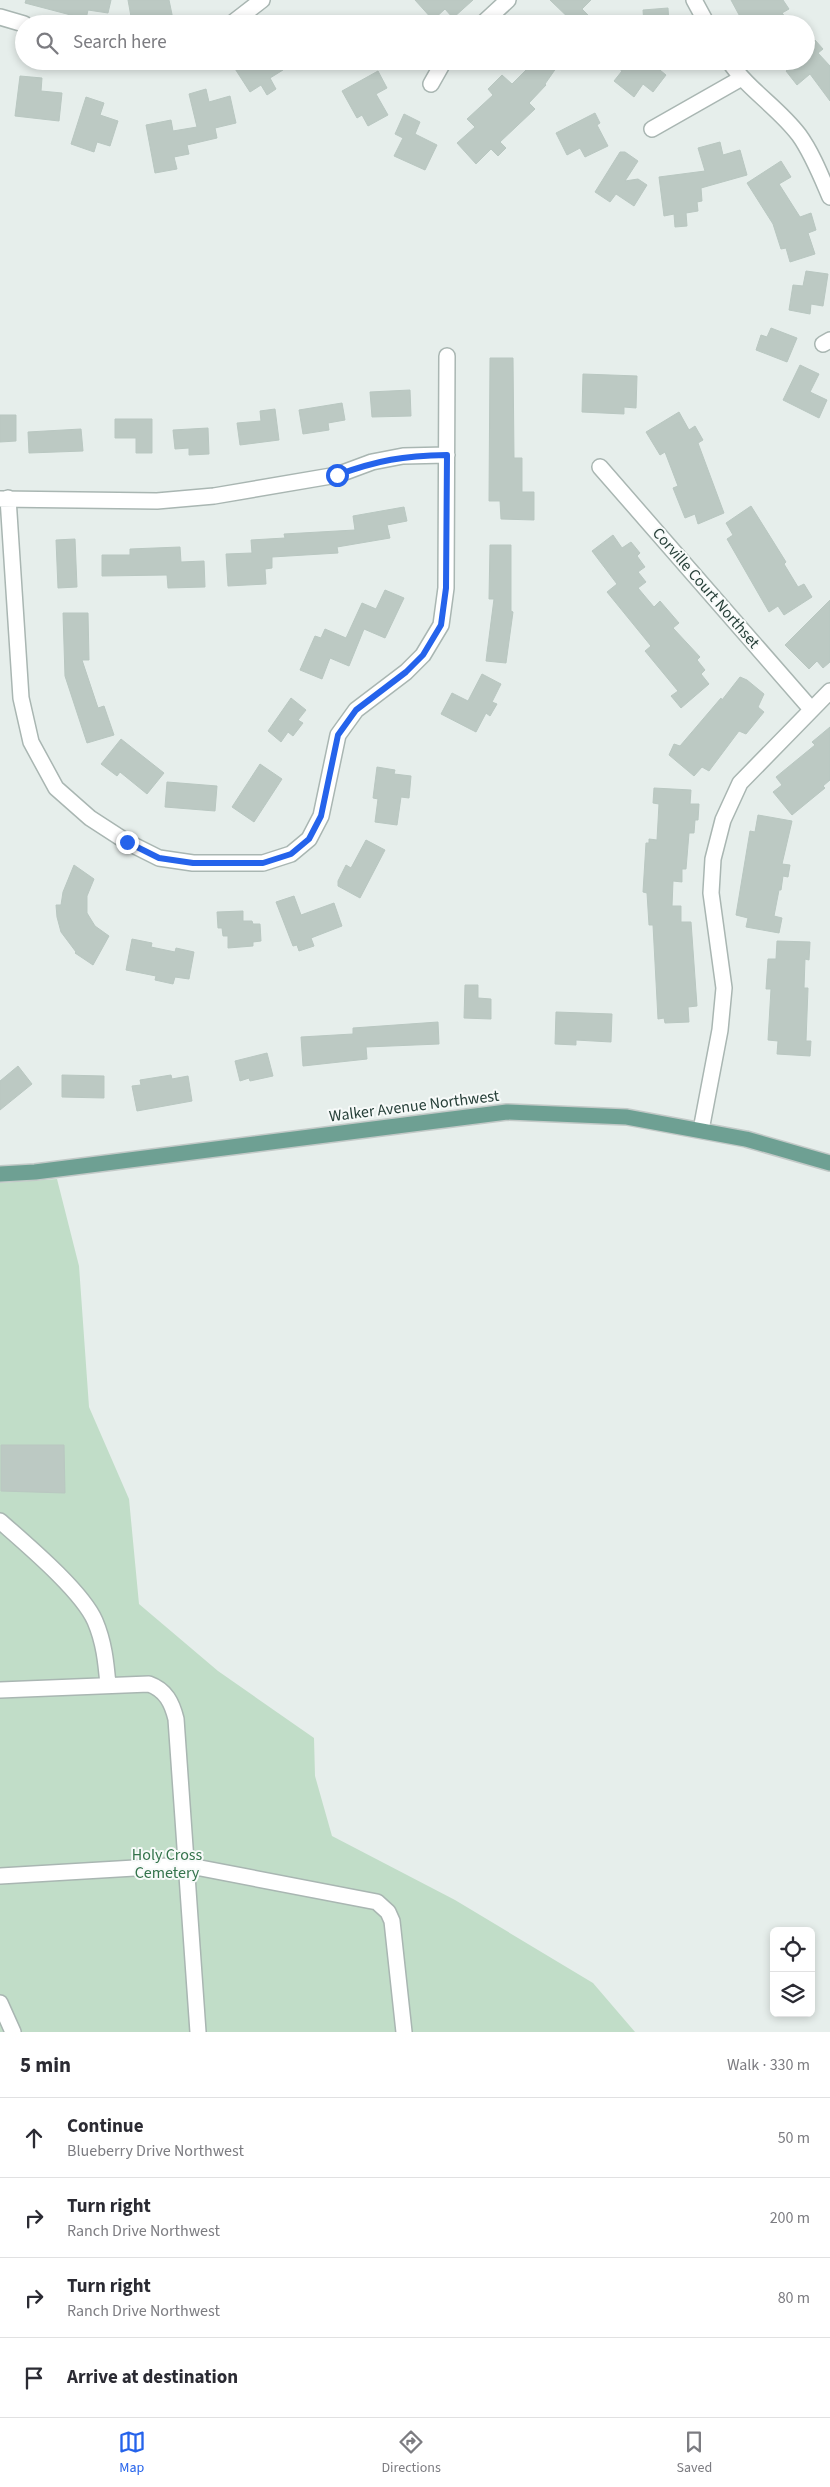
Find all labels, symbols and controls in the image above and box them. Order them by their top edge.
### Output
search box [15,15,815,70]
icon: search [33,29,61,57]
text: Search here [73,29,167,56]
route start [326,464,349,487]
street label: Corville Court Northset [647,523,765,654]
route end [116,831,139,854]
street label: Walker Avenue Northwest [328,1085,501,1127]
park label: Holy Cross Cemetery [132,1844,203,1884]
map controls [770,1927,815,2017]
button: locate [770,1927,815,1972]
button: layers [770,1972,815,2017]
text: 5 min [20,2050,71,2080]
text: Walk · 330 m [727,2054,810,2076]
text: Continue [67,2113,144,2140]
icon: ahead [20,2124,48,2152]
text: 50 m [778,2127,810,2149]
text: Blueberry Drive Northwest [67,2140,244,2162]
text: Turn right [67,2193,151,2220]
icon: right [20,2204,48,2232]
text: 200 m [770,2207,810,2229]
text: Ranch Drive Northwest [67,2220,220,2242]
text: Turn right [67,2273,151,2300]
icon: right [20,2284,48,2312]
text: 80 m [778,2287,810,2309]
text: Ranch Drive Northwest [67,2300,220,2322]
icon: arrive [20,2364,48,2392]
text: Arrive at destination [67,2364,238,2391]
tab: Map [118,2428,146,2478]
tab: Directions [382,2428,441,2478]
tab: Saved [676,2428,712,2478]

